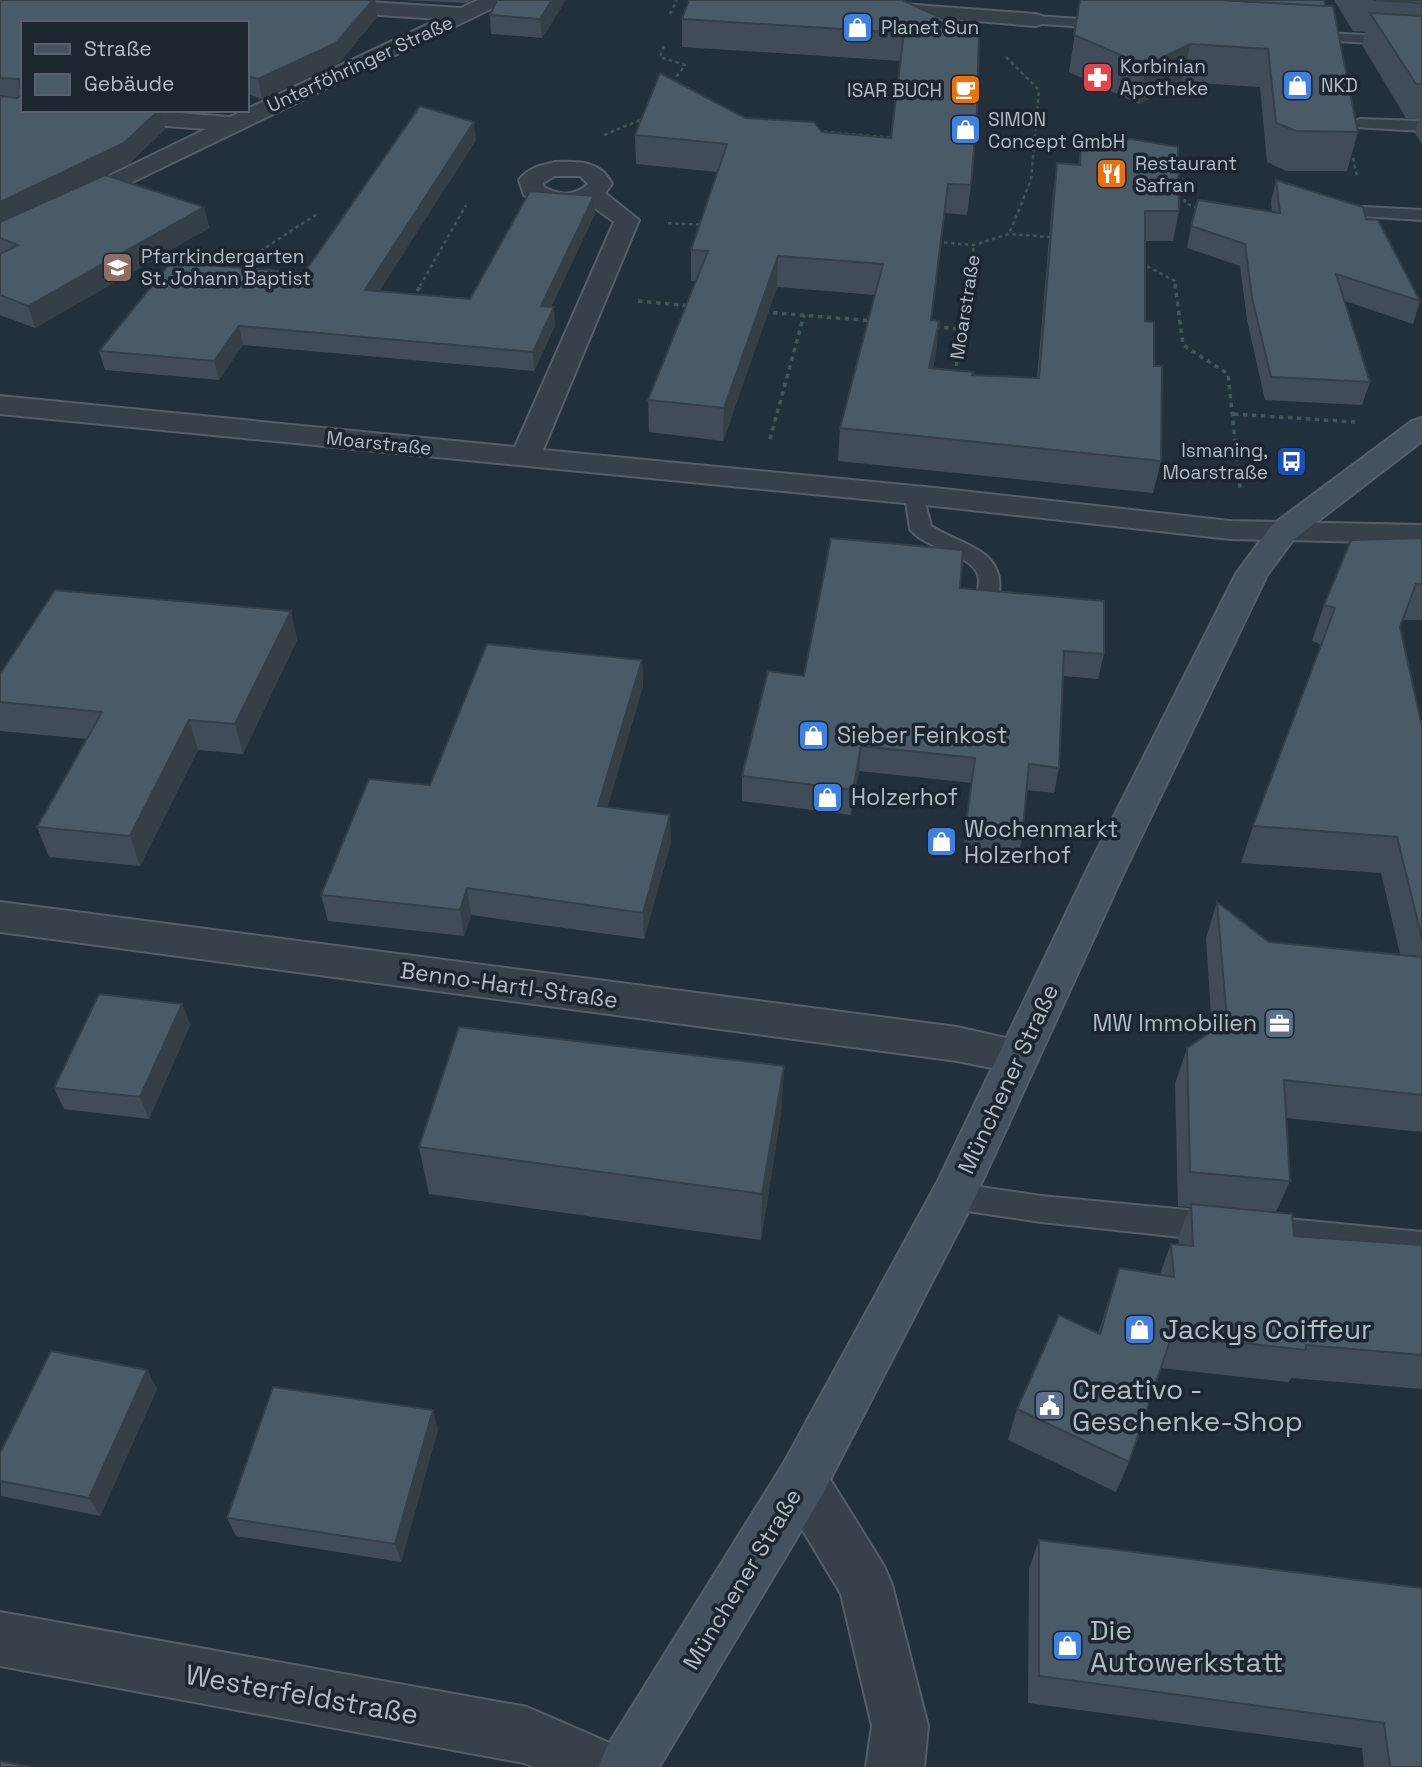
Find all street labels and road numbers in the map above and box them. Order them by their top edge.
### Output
street label: Unterföhringer Straße [263,10,457,118]
street label: Moarstraße [944,253,986,361]
street label: Moarstraße [325,425,433,461]
street label: Benno-Hartl-Straße [398,955,620,1015]
street label: Münchener Straße [951,979,1065,1179]
street label: Münchener Straße [676,1483,808,1675]
street label: Westerfeldstraße [183,1656,421,1732]

